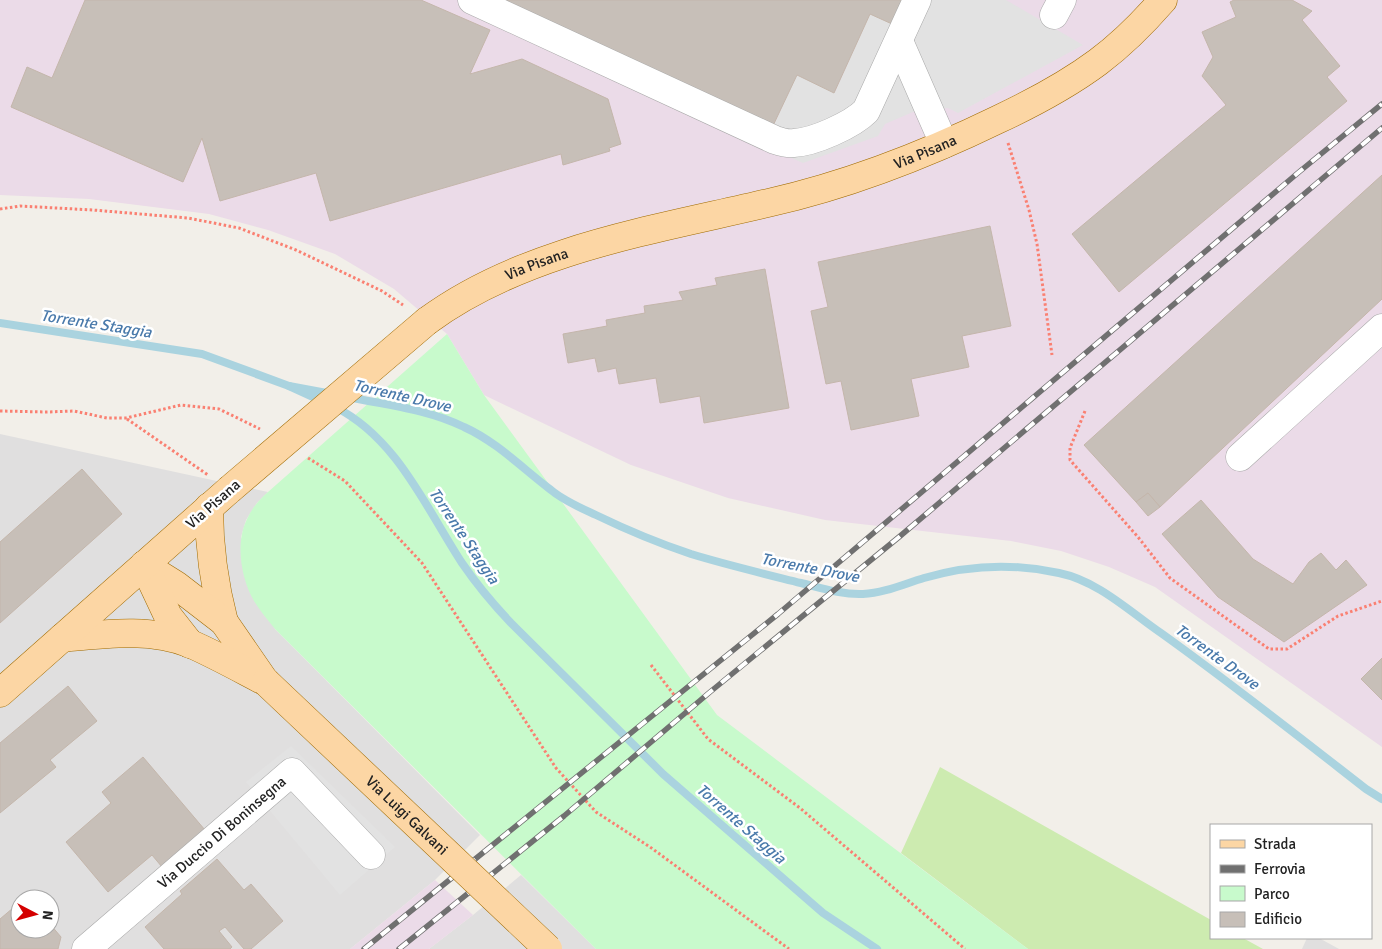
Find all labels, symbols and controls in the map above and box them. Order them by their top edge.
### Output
street label: Via Pisana [891,131,959,173]
street label: Via Pisana [502,244,570,284]
water label: Torrente Staggia [39,305,154,343]
water label: Torrente Drove [351,375,454,417]
street label: Via Pisana [182,476,244,532]
water label: Torrente Staggia [424,484,504,589]
water label: Torrente Drove [759,549,862,587]
water label: Torrente Drove [1171,620,1264,695]
street label: Via Duccio Di Boninsegna [154,772,290,892]
street label: Via Luigi Galvani [362,772,452,859]
water label: Torrente Staggia [692,780,790,869]
legend [1210,824,1372,939]
text: Strada [1254,835,1296,853]
text: Ferrovia [1254,860,1306,878]
text: Parco [1254,885,1290,903]
north arrow [10,889,60,939]
text: N [38,910,56,921]
text: Edificio [1254,910,1302,928]

